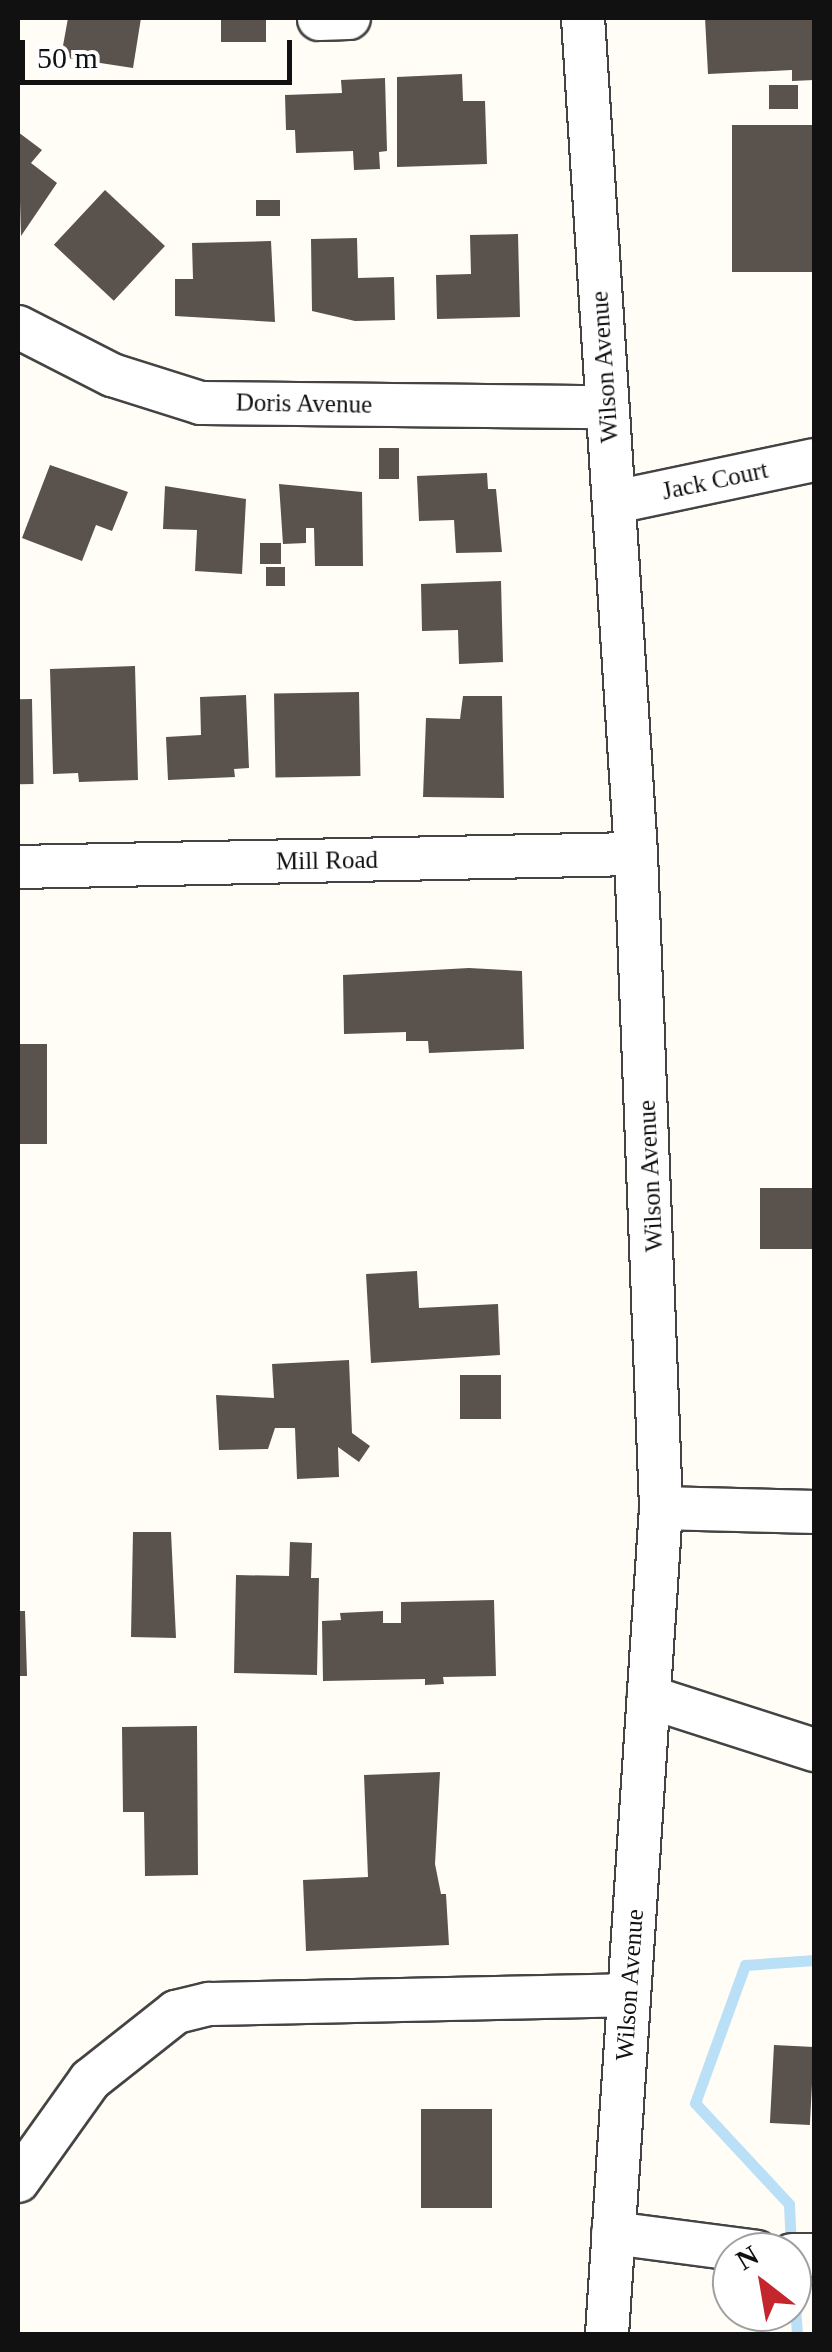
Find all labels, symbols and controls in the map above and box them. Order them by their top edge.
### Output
scale bar [25,20,298,82]
text: 50 m [37,41,98,74]
street label: Wilson Avenue [585,289,625,445]
street label: Doris Avenue [235,388,373,420]
street label: Jack Court [659,455,771,507]
street label: Mill Road [276,845,378,877]
street label: Wilson Avenue [632,1099,670,1253]
street label: Wilson Avenue [610,1907,650,2063]
north arrow [712,2232,812,2332]
text: N [731,2239,764,2276]

